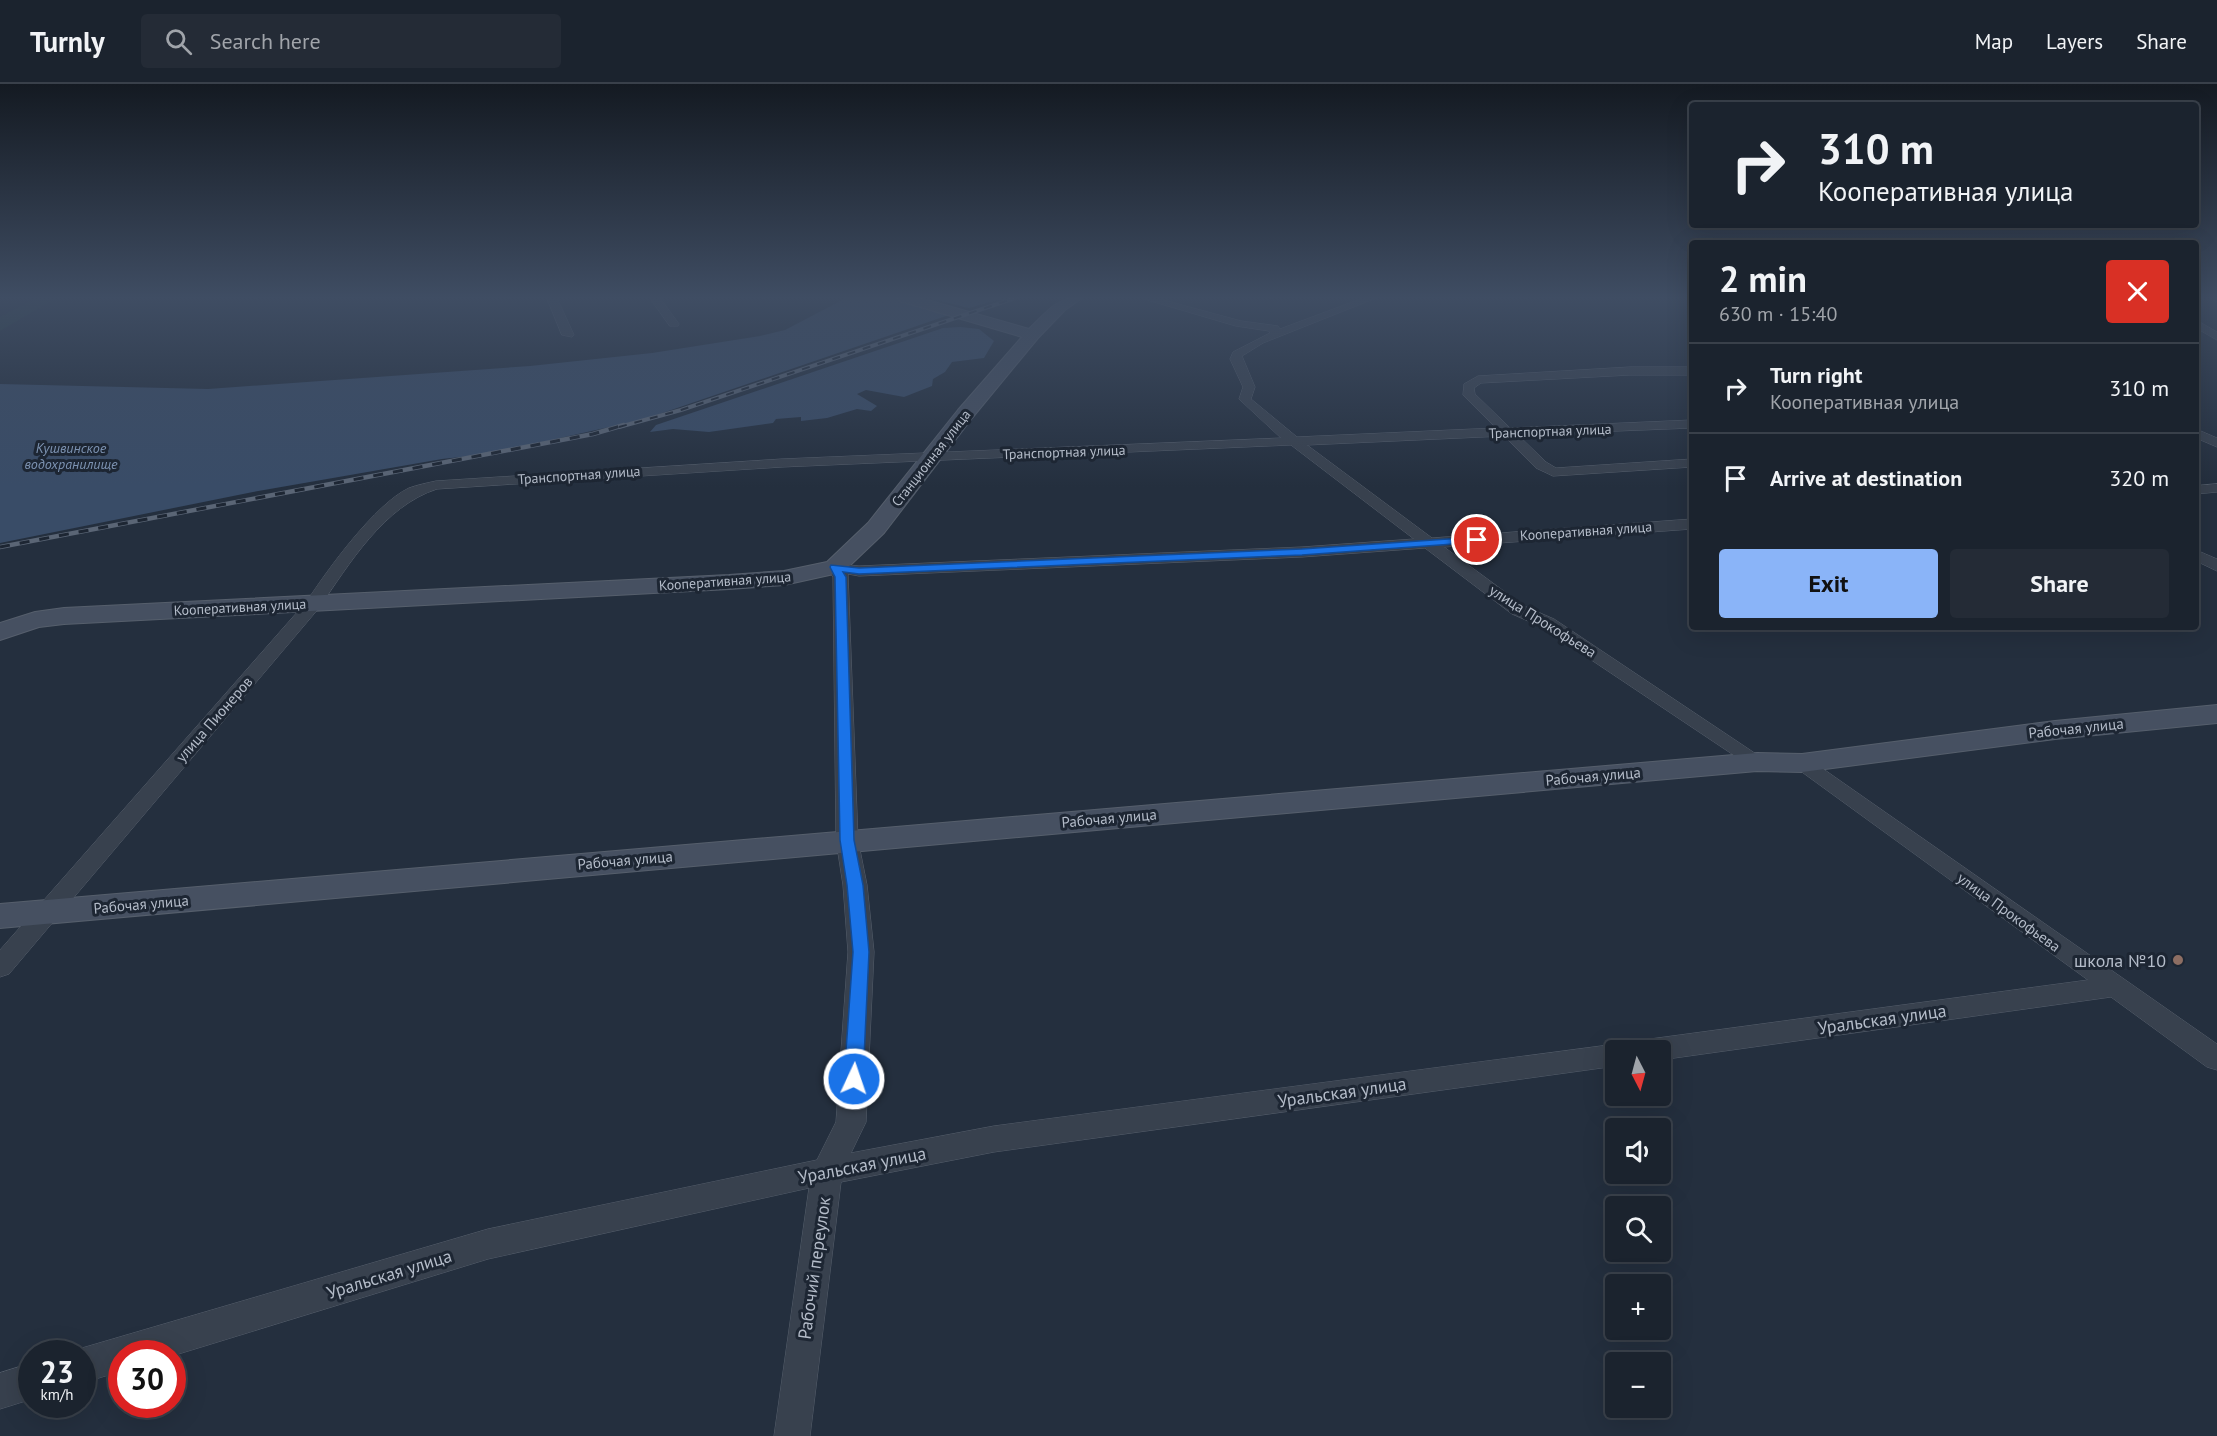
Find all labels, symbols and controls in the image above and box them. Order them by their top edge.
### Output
search box [141,14,561,68]
text: Turnly [30,23,105,60]
icon: search [162,25,195,58]
text: Search here [210,27,321,55]
text: Map [1975,28,2013,55]
text: Layers [2046,28,2103,55]
text: Share [2136,28,2187,55]
text: 310 m [1818,121,1934,176]
icon: right [1719,126,1797,204]
text: Кооперативная улица [1818,174,2074,208]
text: 2 min [1719,255,1807,302]
button: close [2106,260,2169,323]
text: 630 m · 15:40 [1719,301,1837,327]
text: Turn right [1770,361,1862,389]
icon: right [1719,372,1752,405]
text: 310 m [2109,374,2169,402]
text: Кооперативная улица [1770,389,1959,415]
street label: Станционная улица [888,406,974,510]
street label: Транспортная улица [1488,420,1612,442]
water label: Кушвинское водохранилище [24,439,118,473]
street label: Транспортная улица [1002,441,1126,463]
street label: Транспортная улица [517,462,641,488]
icon: arrive [1719,462,1752,495]
text: Arrive at destination [1770,464,1962,492]
text: 320 m [2109,464,2169,492]
pin [1451,514,1502,565]
street label: Кооперативная улица [1519,517,1653,545]
icon: arrive [1460,523,1493,556]
button: Exit [1719,549,1938,618]
button: Share [1950,549,2169,618]
street label: Кооперативная улица [658,567,792,595]
street label: улица Прокофьева [1486,580,1600,662]
street label: Кооперативная улица [173,595,307,619]
street label: улица Пионеров [172,672,256,766]
street label: Рабочая улица [2028,714,2124,742]
street label: Рабочая улица [1545,762,1641,790]
street label: Рабочая улица [1061,804,1157,832]
street label: Рабочая улица [577,846,673,874]
street label: улица Прокофьева [1954,868,2064,956]
street label: Рабочая улица [93,890,189,918]
place label: школа №10 [2074,949,2166,972]
marker: школа №10 [2171,953,2185,967]
street label: Уральская улица [1816,999,1948,1039]
north arrow [1605,1040,1671,1106]
map controls [1605,1040,1671,1418]
position arrow [822,1047,886,1111]
street label: Уральская улица [1276,1072,1408,1112]
button: sound [1605,1118,1671,1184]
street label: Уральская улица [796,1141,928,1189]
street label: Рабочий переулок [793,1195,835,1341]
button: search [1605,1196,1671,1262]
street label: Уральская улица [324,1244,454,1304]
button: + [1605,1274,1671,1340]
speed limit sign: 30 [108,1340,186,1418]
text: 23 [40,1352,74,1391]
button: − [1605,1352,1671,1418]
text: km/h [41,1385,73,1404]

